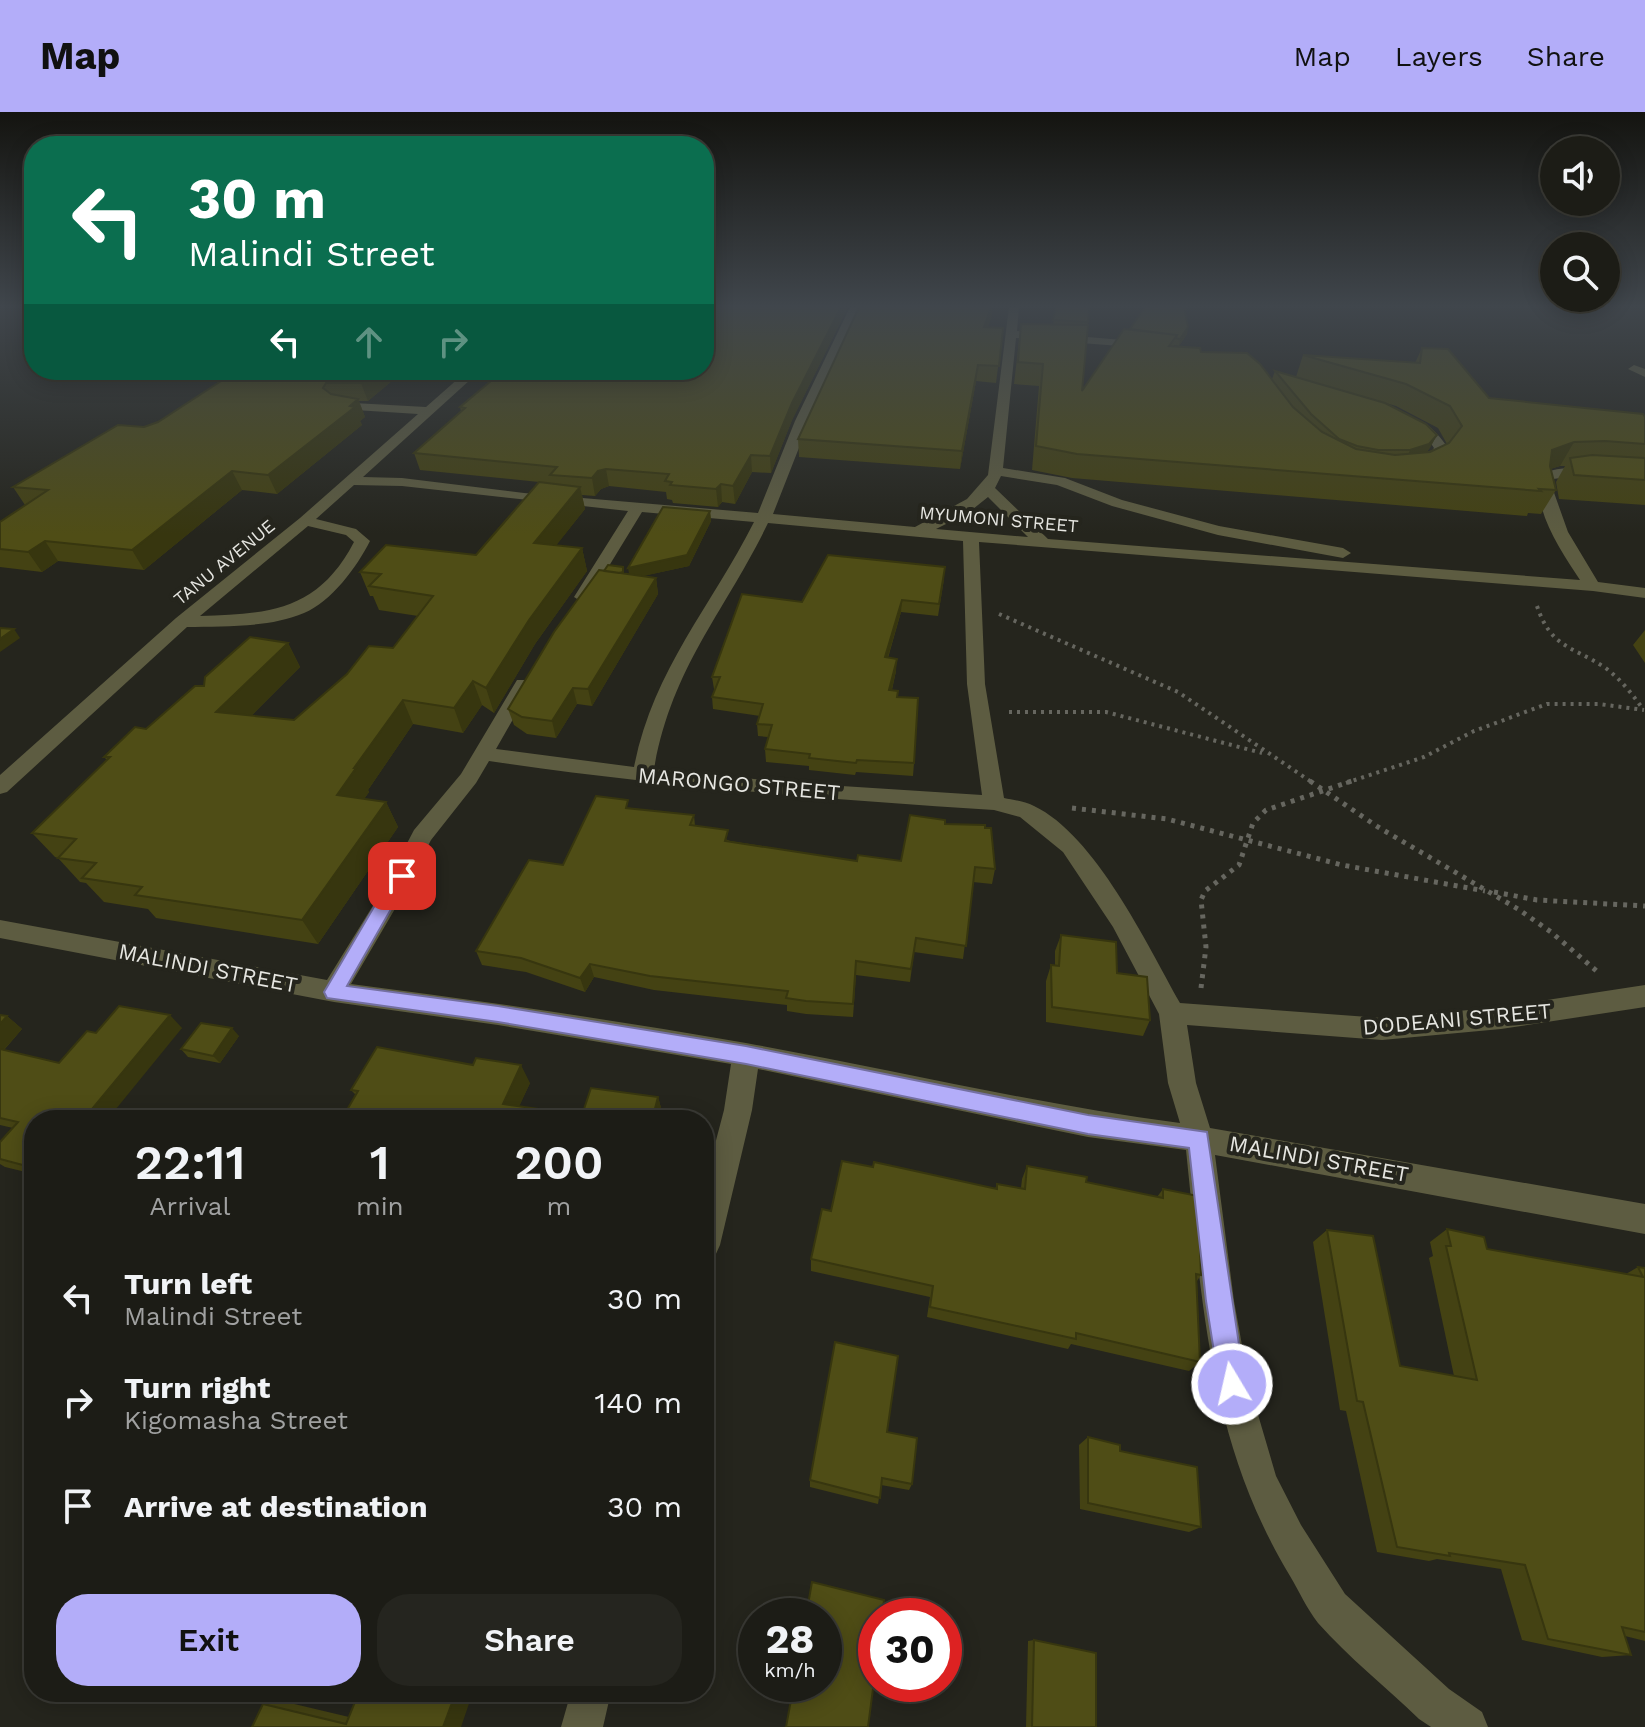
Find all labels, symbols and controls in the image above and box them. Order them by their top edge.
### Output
text: Map [40,34,120,78]
text: Map [1294,40,1351,73]
text: Layers [1395,40,1483,73]
text: Share [1527,40,1605,73]
map controls [1540,136,1620,312]
button: sound [1540,136,1620,216]
text: 30 m [188,166,326,232]
icon: left [56,168,160,272]
button: search [1540,232,1620,312]
text: Malindi Street [188,233,435,275]
icon: left [263,320,307,364]
icon: ahead [347,320,391,364]
icon: right [431,320,475,364]
street label: MYUMONI STREET [919,502,1080,536]
street label: TANU AVENUE [169,515,279,609]
street label: MARONGO STREET [637,763,841,805]
pin [368,842,436,910]
icon: arrive [380,854,424,898]
street label: MALINDI STREET [116,938,300,998]
street label: DODEANI STREET [1361,998,1553,1040]
street label: MALINDI STREET [1227,1131,1411,1187]
text: 22:11 [134,1134,246,1191]
text: 1 [370,1134,390,1191]
text: 200 [514,1134,604,1191]
text: Arrival [149,1191,231,1221]
text: min [356,1191,404,1221]
text: m [546,1191,571,1221]
text: Turn left [124,1266,252,1301]
icon: left [56,1276,100,1320]
text: 30 m [607,1281,682,1316]
text: Malindi Street [124,1301,302,1331]
position arrow [1190,1342,1274,1426]
text: Turn right [124,1370,270,1405]
icon: right [56,1380,100,1424]
text: 140 m [594,1385,682,1420]
text: Kigomasha Street [124,1405,348,1435]
icon: arrive [56,1484,100,1528]
text: Arrive at destination [124,1489,428,1524]
text: 30 m [607,1489,682,1524]
button: Exit [56,1594,361,1686]
button: Share [377,1594,682,1686]
speed limit sign: 30 [858,1598,962,1702]
text: 28 [766,1616,814,1663]
text: km/h [764,1658,816,1682]

